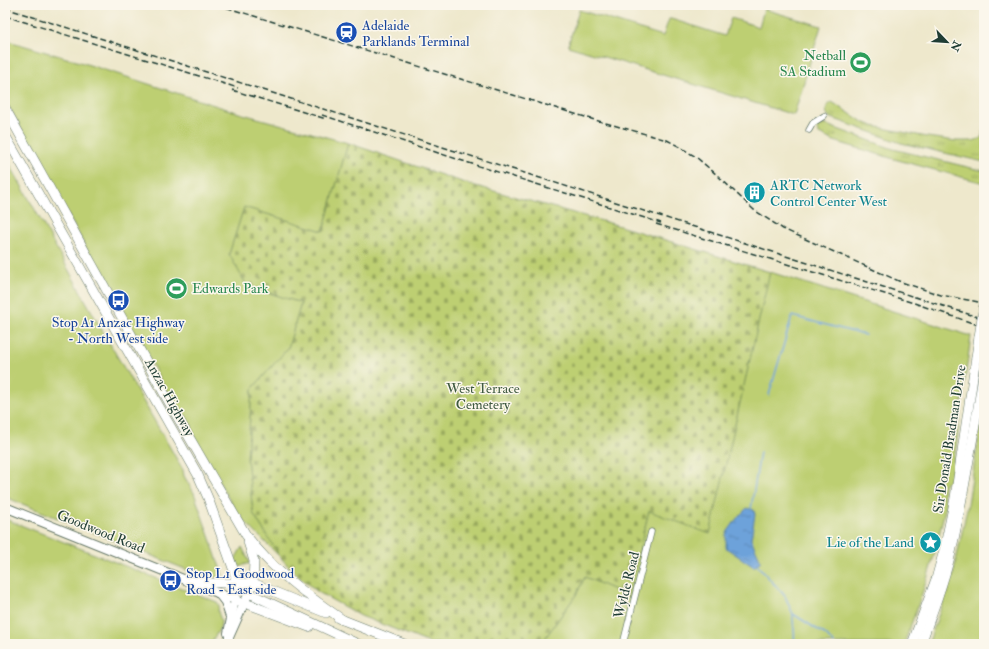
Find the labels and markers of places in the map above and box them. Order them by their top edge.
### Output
place label: Adelaide Parklands Terminal [361,17,470,50]
station icon: Adelaide Parklands Terminal [334,20,360,46]
place label: Netball SA Stadium [780,47,846,80]
sports icon: Netball SA Stadium [848,50,874,76]
place label: ARTC Network Control Center West [769,177,887,210]
building icon: ARTC Network Control Center West [742,180,768,206]
sports icon: Edwards Park [163,275,189,301]
place label: Edwards Park [192,280,269,297]
bus stop icon: Stop A1 Anzac Highway - North West side [105,287,131,313]
place label: Stop A1 Anzac Highway - North West side [52,314,185,347]
place icon: Lie of the Land [917,529,943,555]
place label: Lie of the Land [827,534,914,551]
place label: Stop L1 Goodwood Road - East side [186,565,294,598]
bus stop icon: Stop L1 Goodwood Road - East side [158,568,184,594]

